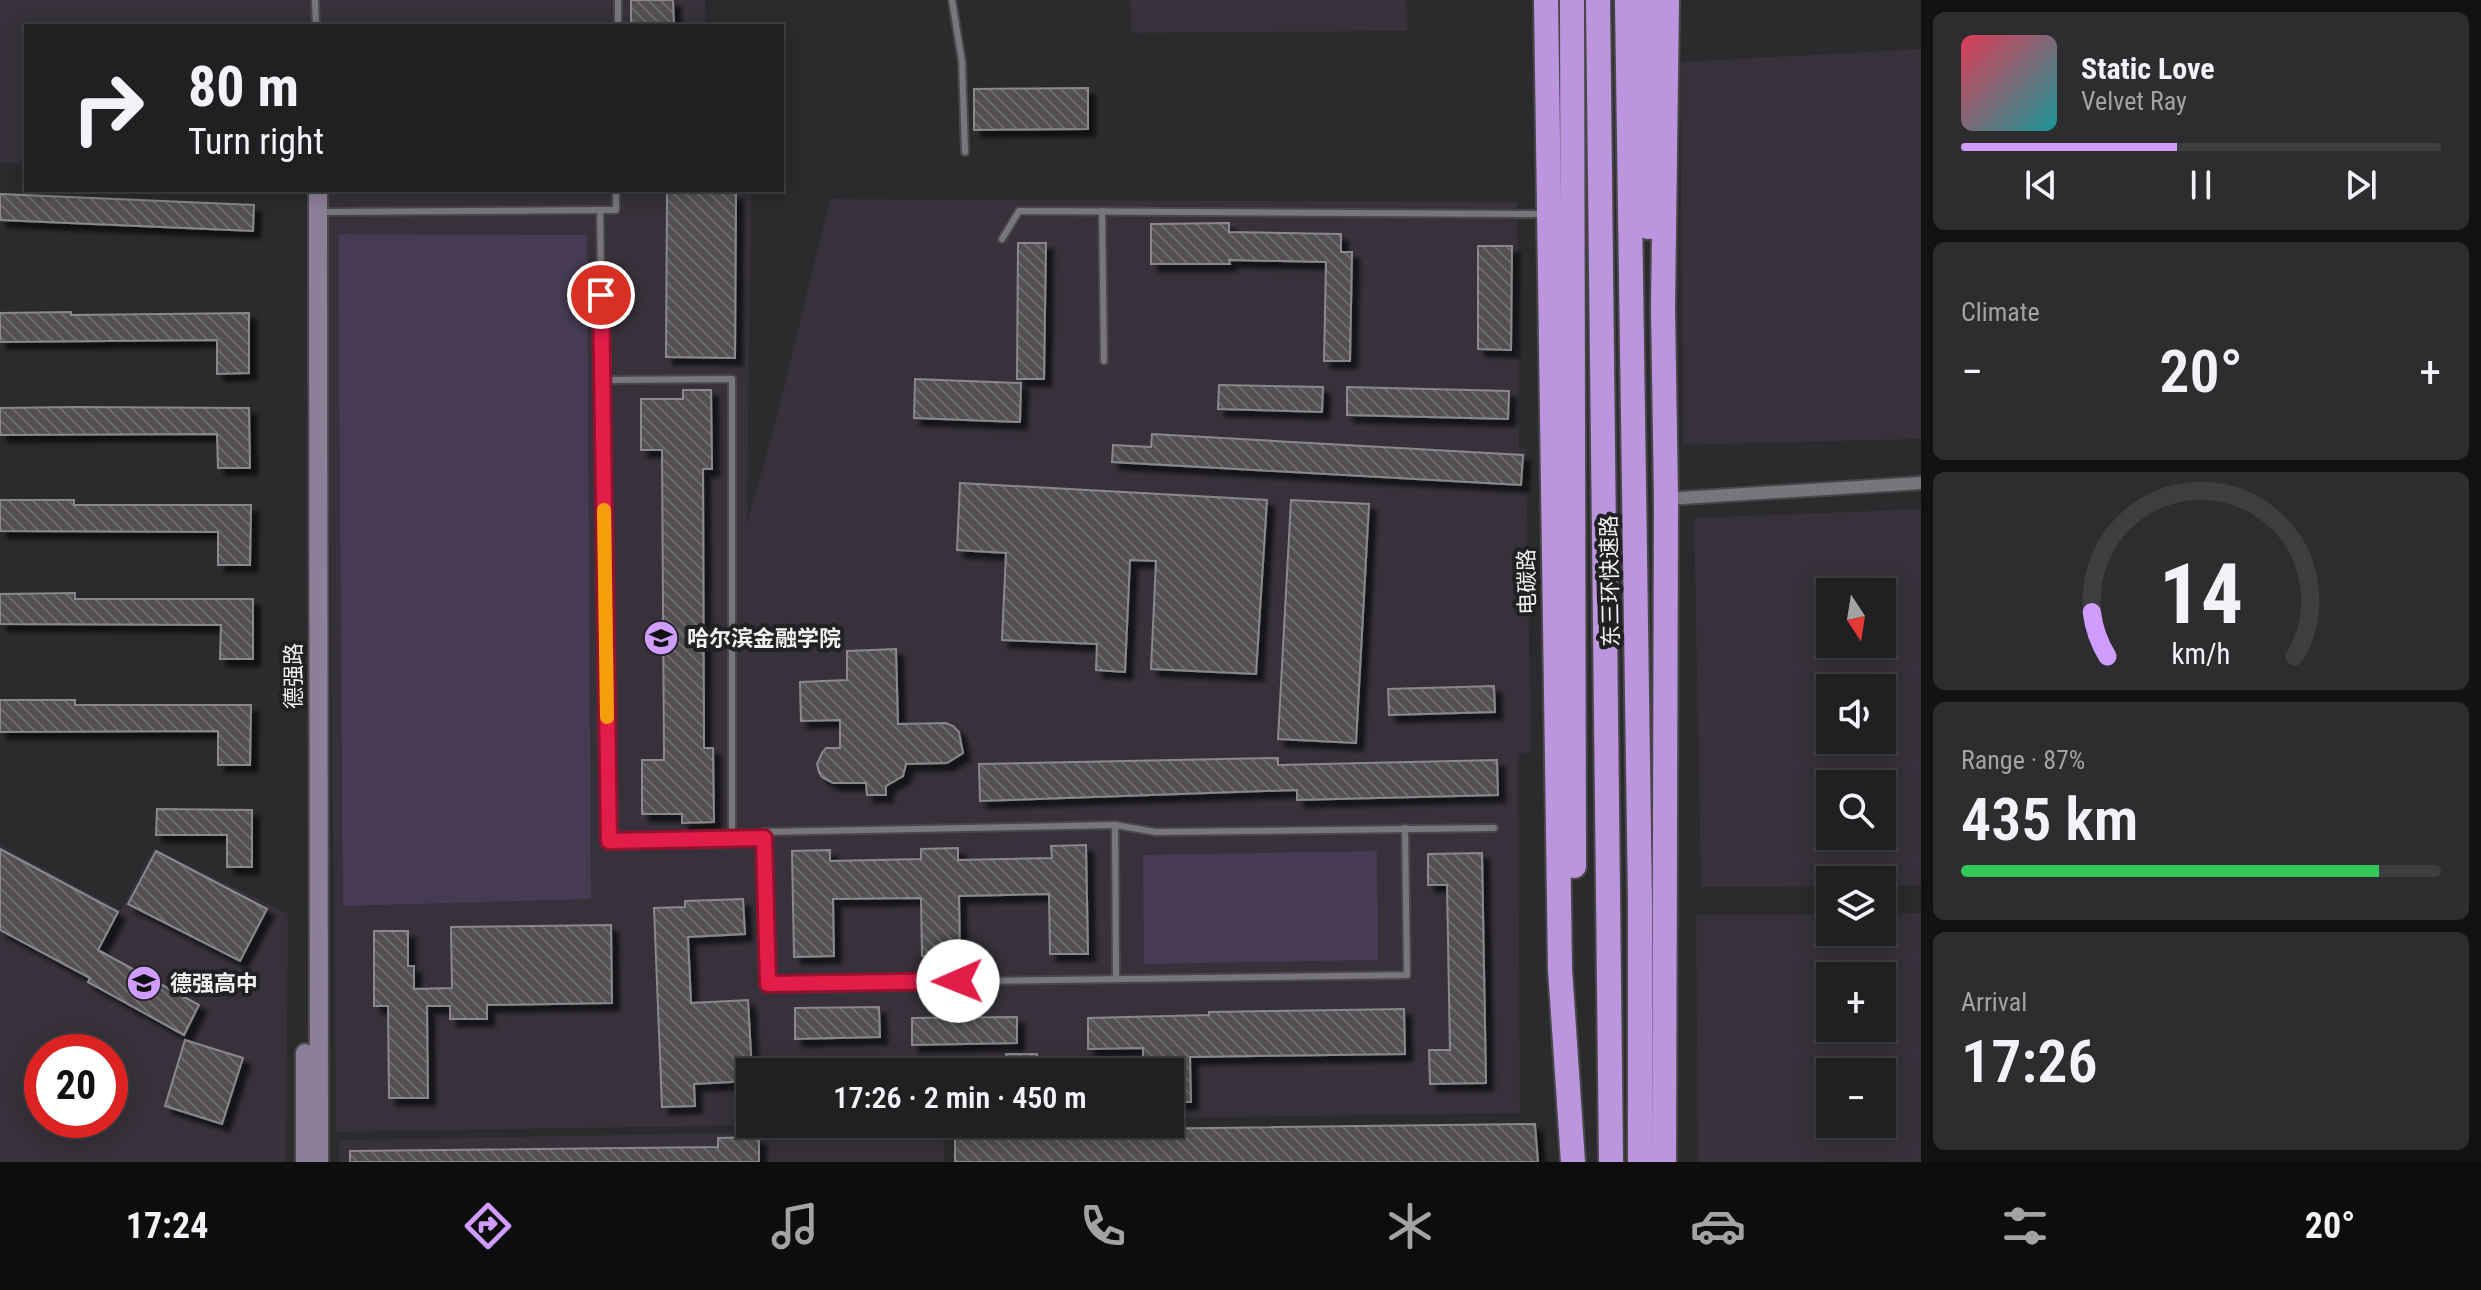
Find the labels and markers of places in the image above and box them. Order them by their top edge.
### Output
pin [567,261,635,329]
school or university icon: 哈尔滨金融学院 [642,619,680,657]
place label: 哈尔滨金融学院 [687,626,841,651]
school or university icon: 德强高中 [125,964,163,1002]
place label: 德强高中 [170,971,258,996]

